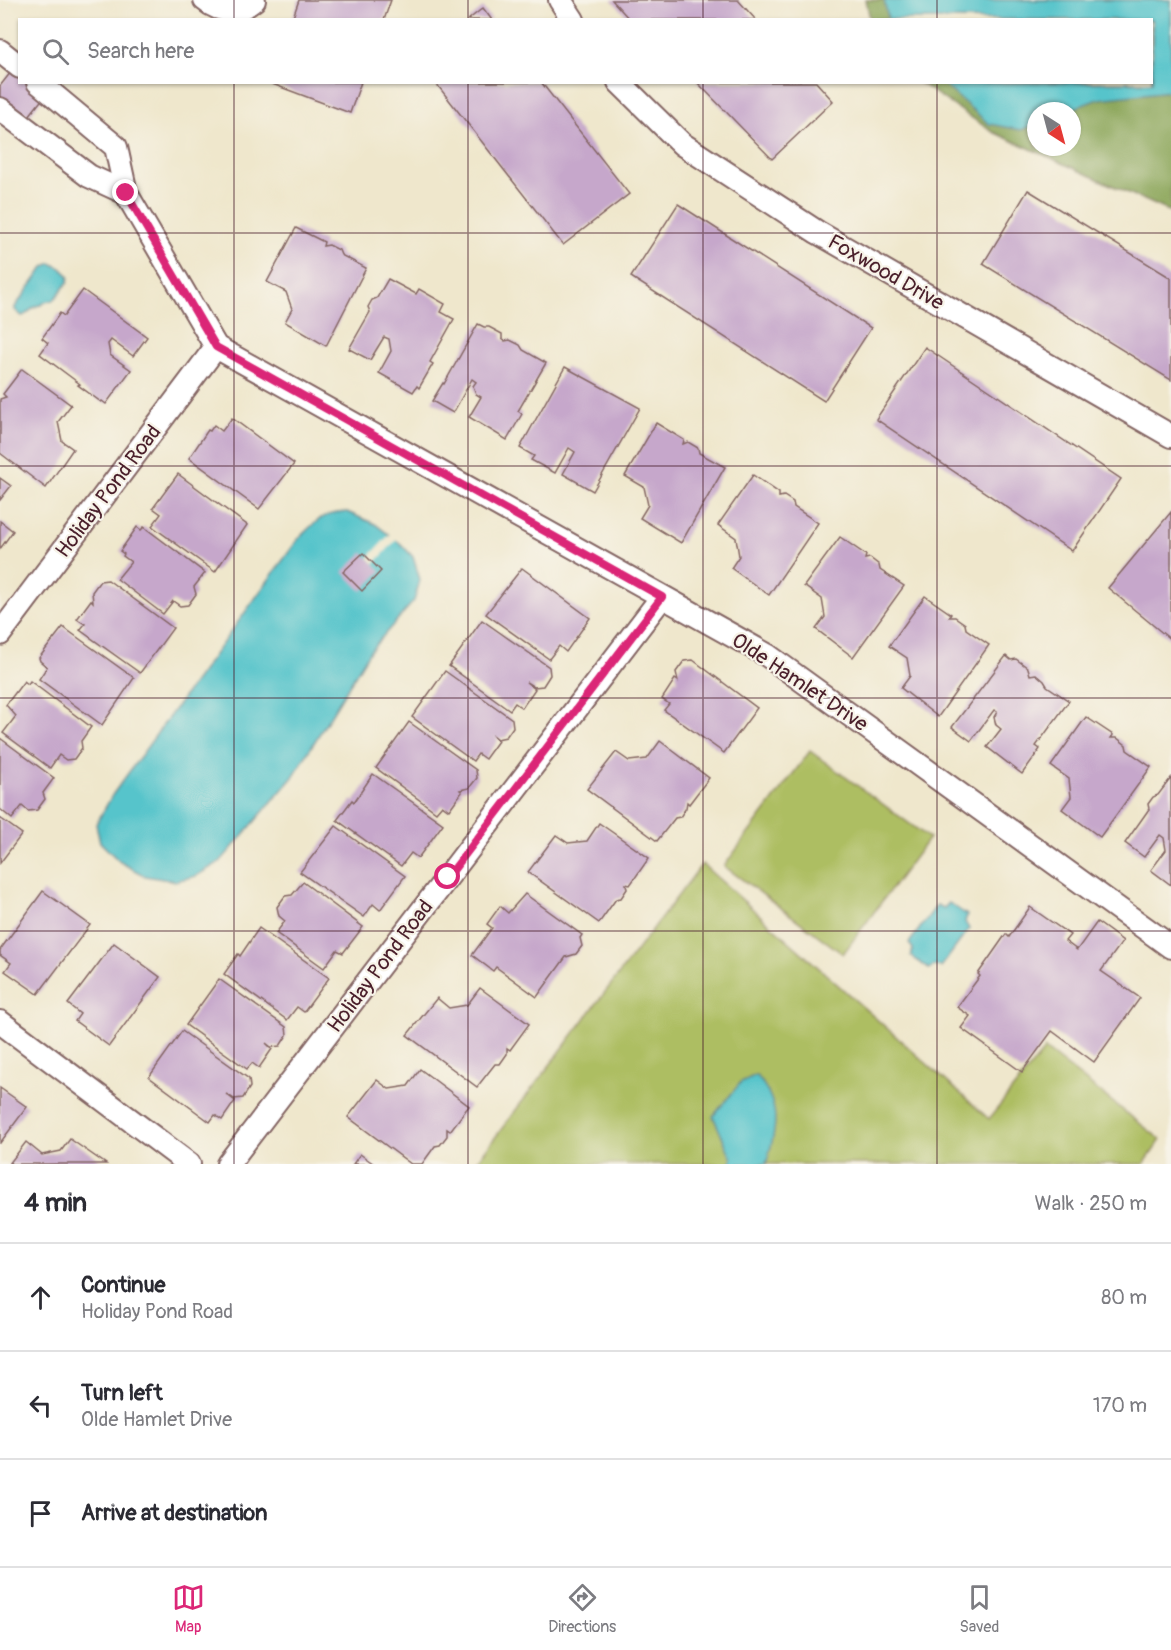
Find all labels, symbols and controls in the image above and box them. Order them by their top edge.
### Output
search box [18,18,1153,84]
icon: search [39,35,72,68]
text: Search here [87,37,194,65]
north arrow [1027,102,1081,156]
route end [112,179,138,205]
street label: Foxwood Drive [823,228,949,317]
street label: Holiday Pond Road [50,419,167,563]
street label: Olde Hamlet Drive [726,627,874,738]
route start [434,863,460,889]
street label: Holiday Pond Road [322,894,439,1038]
text: 4 min [24,1187,87,1219]
text: Walk · 250 m [1035,1191,1147,1216]
text: Continue [81,1271,165,1299]
icon: ahead [24,1281,57,1314]
text: 80 m [1101,1285,1147,1310]
text: Holiday Pond Road [81,1299,233,1324]
text: Turn left [81,1379,163,1407]
icon: left [24,1389,57,1422]
text: 170 m [1093,1393,1147,1418]
text: Olde Hamlet Drive [81,1407,232,1432]
icon: arrive [24,1497,57,1530]
text: Arrive at destination [81,1499,267,1527]
tab: Map [172,1581,205,1637]
tab: Directions [548,1581,616,1637]
tab: Saved [960,1581,999,1637]

